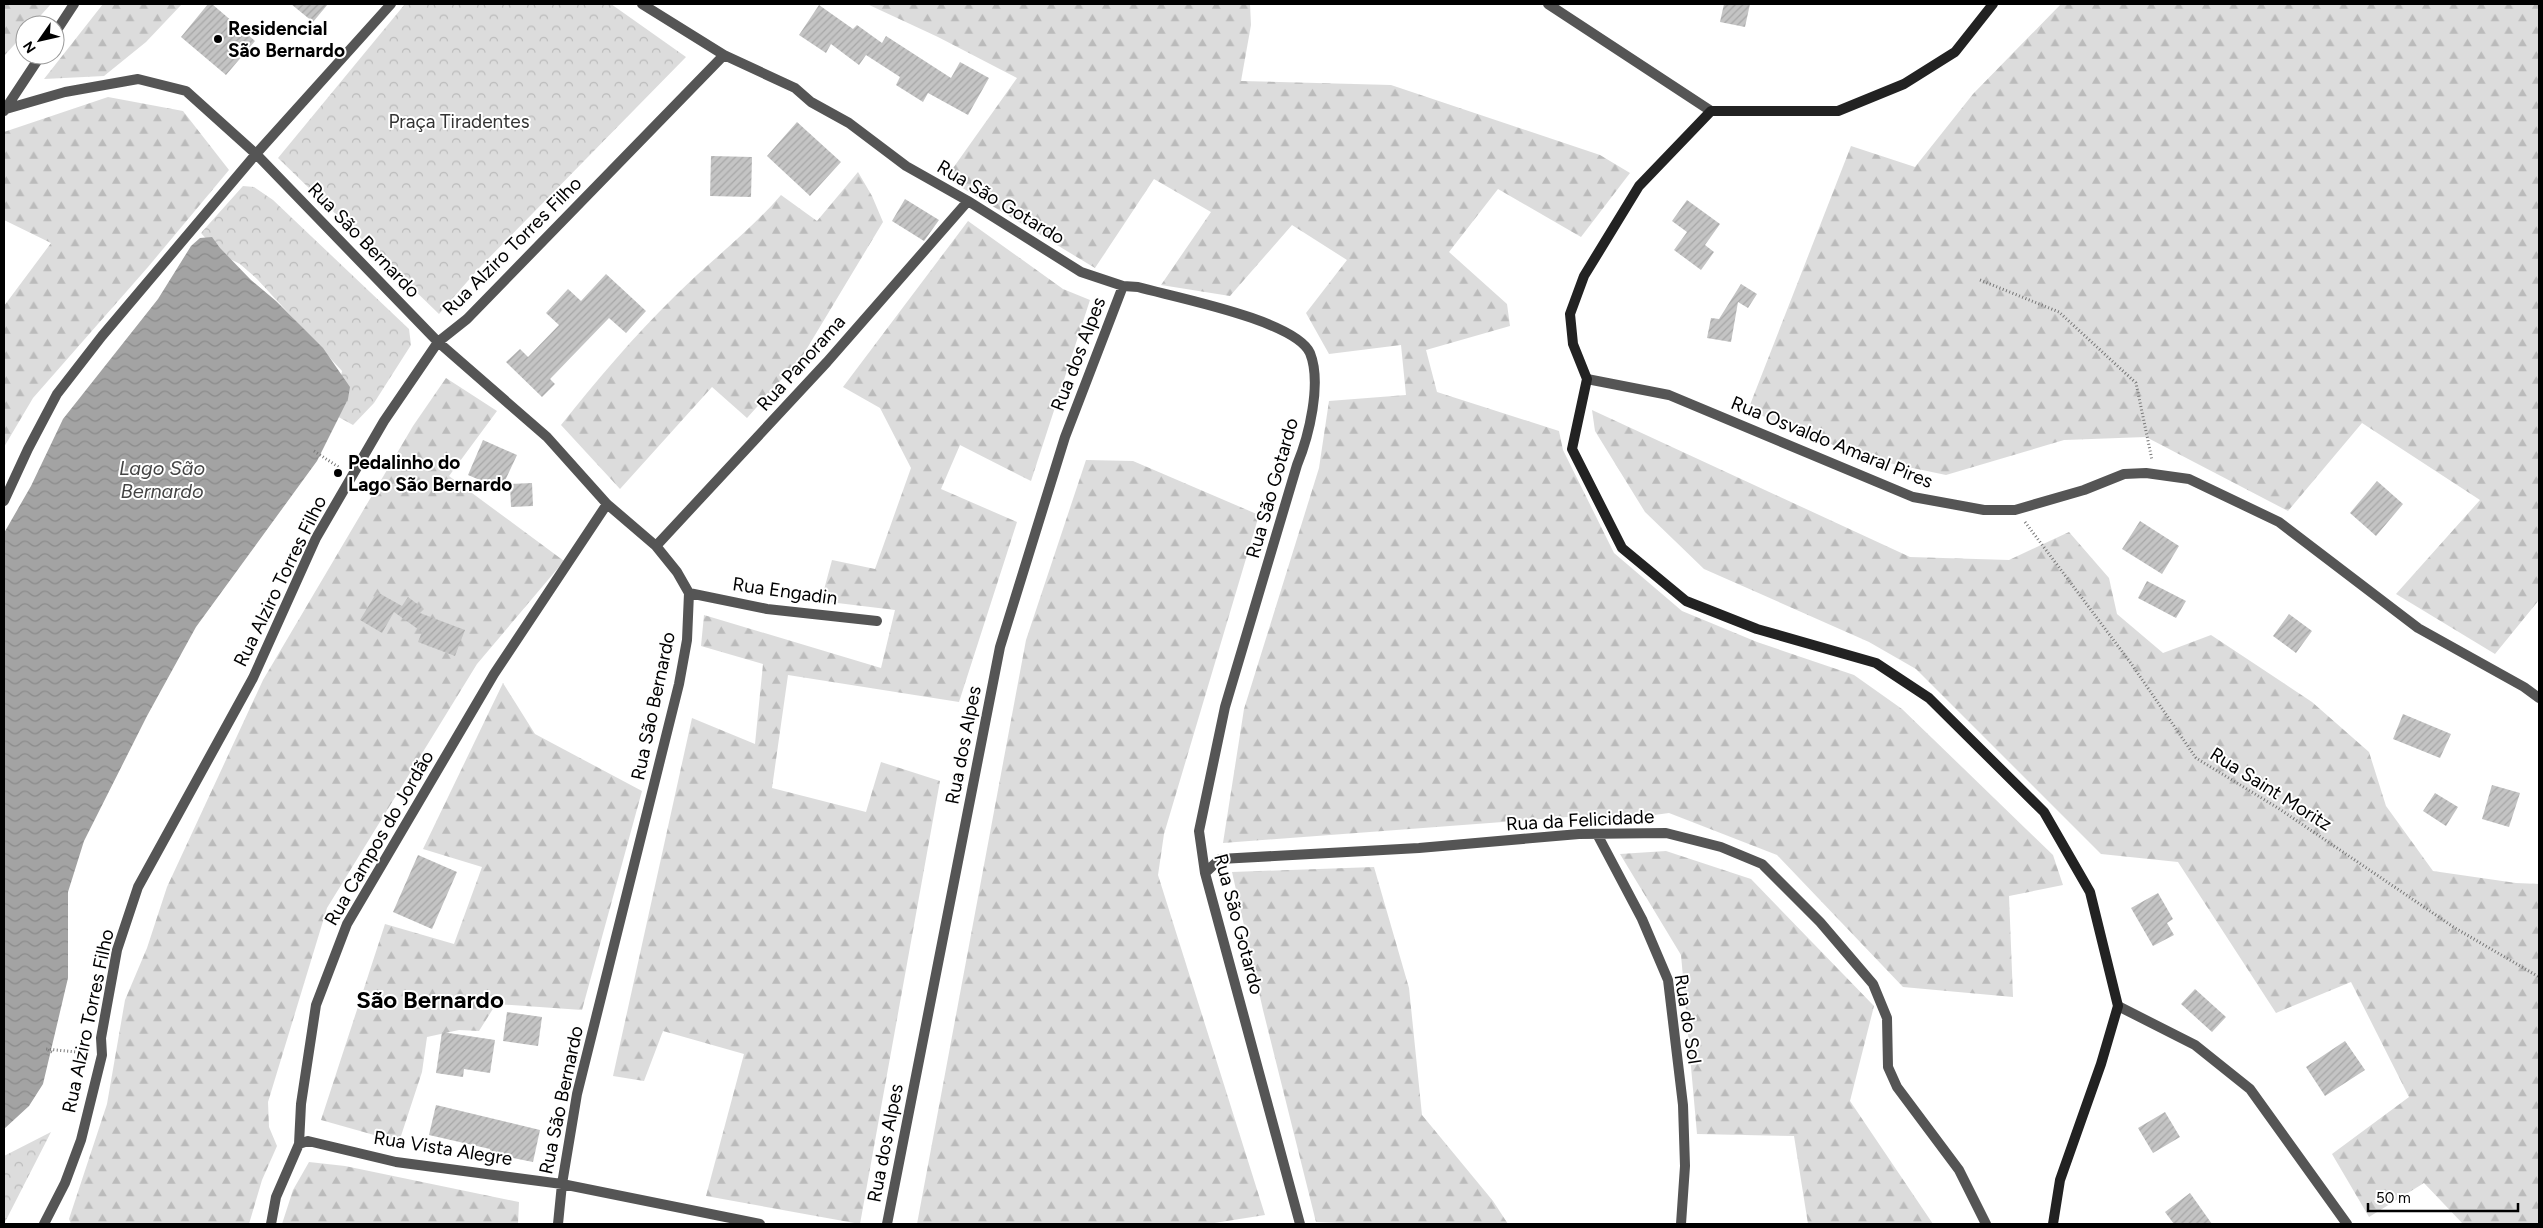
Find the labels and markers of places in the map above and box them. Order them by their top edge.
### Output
place label: Residencial São Bernardo [228,17,345,62]
marker: Residencial São Bernardo [212,33,224,45]
place label: Pedalinho do Lago São Bernardo [348,451,512,496]
marker: Pedalinho do Lago São Bernardo [332,467,344,479]

